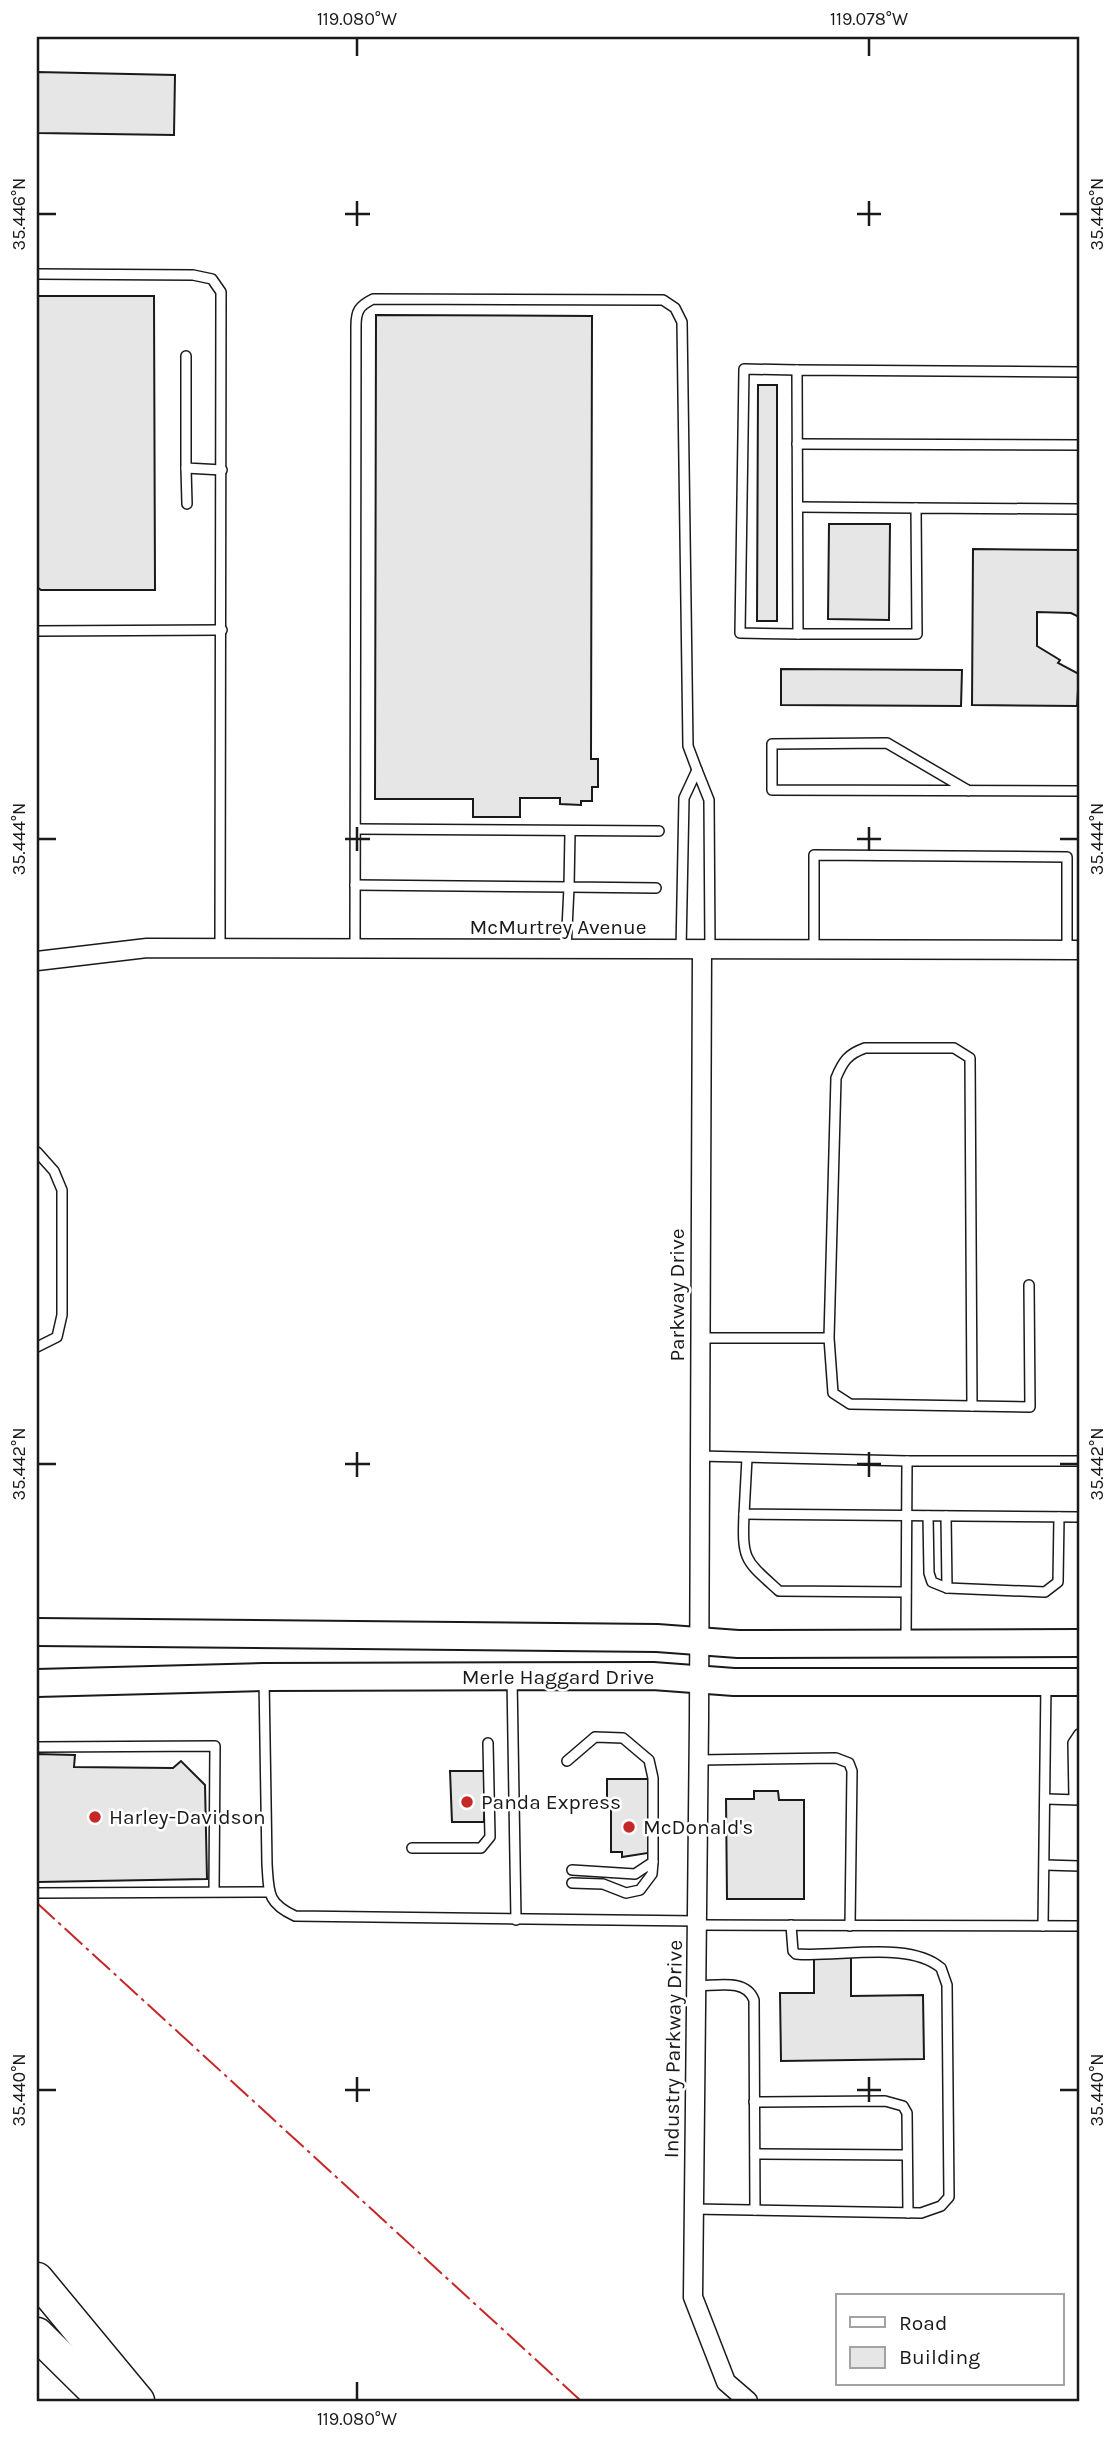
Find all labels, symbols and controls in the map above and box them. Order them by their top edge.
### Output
text: 119.080°W [317,8,397,30]
text: 119.078°W [830,8,908,30]
text: 35.446°N [8,178,30,250]
text: 35.446°N [1086,178,1108,250]
text: 35.444°N [8,803,30,875]
text: 35.444°N [1086,803,1108,875]
street label: McMurtrey Avenue [470,915,646,939]
street label: Parkway Drive [665,1228,689,1362]
text: 35.442°N [8,1428,30,1500]
text: 35.442°N [1086,1428,1108,1500]
street label: Merle Haggard Drive [462,1665,654,1689]
place label: Panda Express [481,1790,621,1814]
marker: Panda Express [459,1794,475,1810]
place label: Harley-Davidson [109,1805,266,1829]
marker: Harley-Davidson [87,1809,103,1825]
place label: McDonald's [643,1815,753,1839]
marker: McDonald's [621,1819,637,1835]
street label: Industry Parkway Drive [659,1940,687,2158]
text: 35.440°N [8,2053,30,2127]
text: 35.440°N [1086,2053,1108,2127]
legend [836,2294,1064,2386]
text: Road [899,2311,947,2335]
text: Building [899,2345,980,2369]
text: 119.080°W [317,2408,397,2430]

